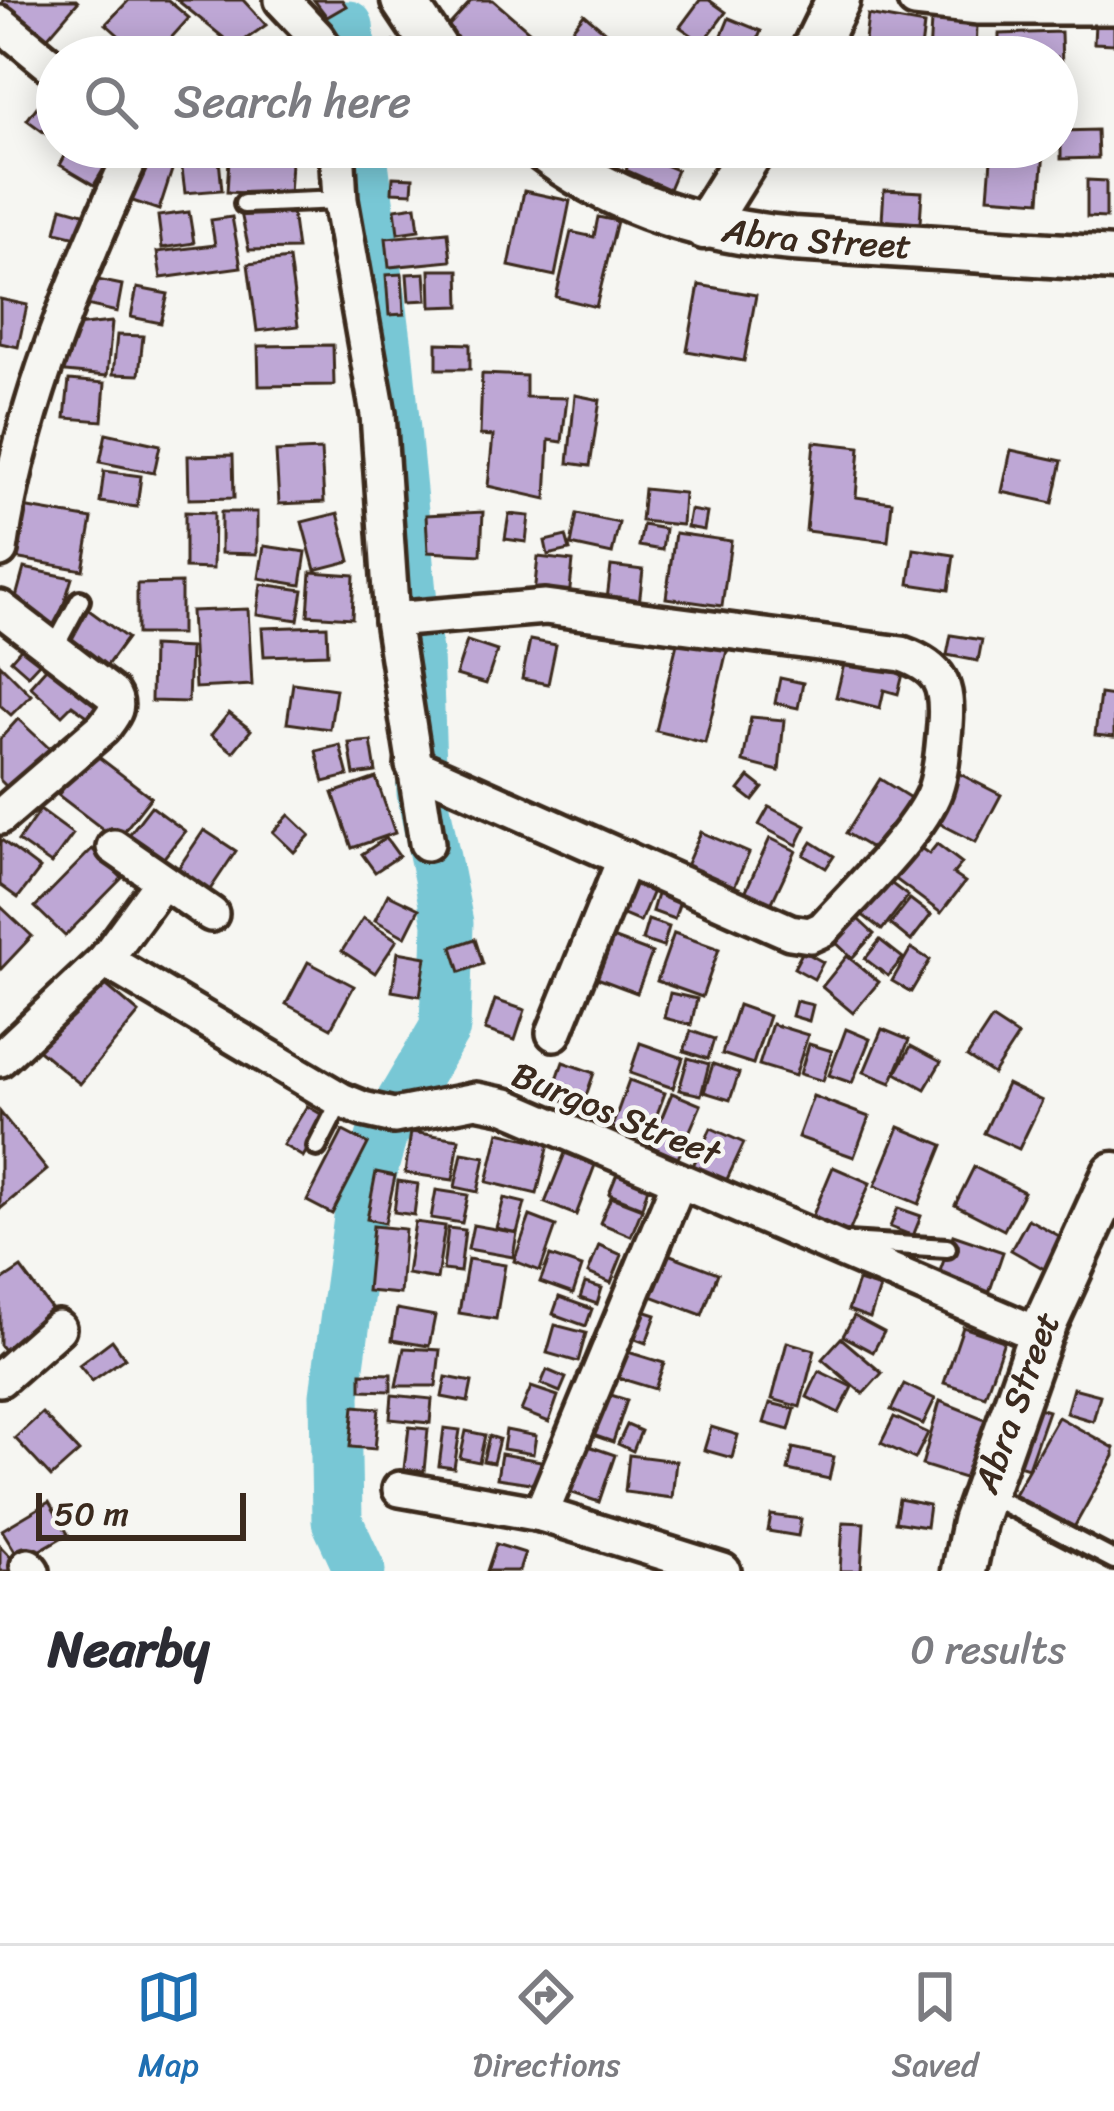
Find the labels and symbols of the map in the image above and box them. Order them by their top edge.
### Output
street label: Abra Street [716,197,913,278]
street label: Burgos Street [502,1043,732,1186]
street label: Abra Street [954,1301,1079,1503]
scale bar [36,1487,246,1540]

